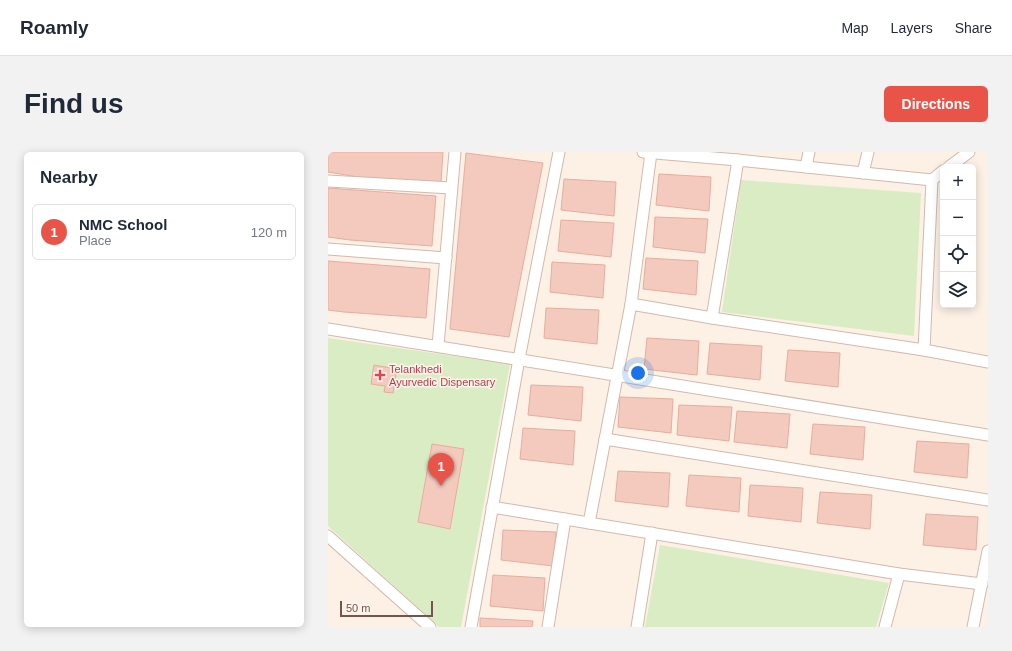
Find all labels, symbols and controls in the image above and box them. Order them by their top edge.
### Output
text: Roamly [20,17,89,38]
text: Map [841,20,869,36]
text: Layers [891,20,933,36]
text: Share [955,20,992,36]
button: Directions [884,86,988,122]
text: Find us [24,88,124,119]
map controls [940,164,976,308]
button: + [940,164,976,200]
text: Nearby [40,168,98,187]
button: − [940,200,976,236]
text: NMC School [79,216,167,233]
text: 1 [50,225,58,240]
text: 120 m [251,225,287,240]
text: Place [79,233,112,248]
button: locate [940,236,976,272]
button: layers [940,272,976,308]
place label: Telankhedi Ayurvedic Dispensary [389,363,496,388]
your location [628,363,648,383]
marker: Telankhedi Ayurvedic Dispensary [374,369,386,381]
pin: 1 [428,453,454,486]
scale bar [340,599,433,618]
text: 50 m [346,602,370,614]

